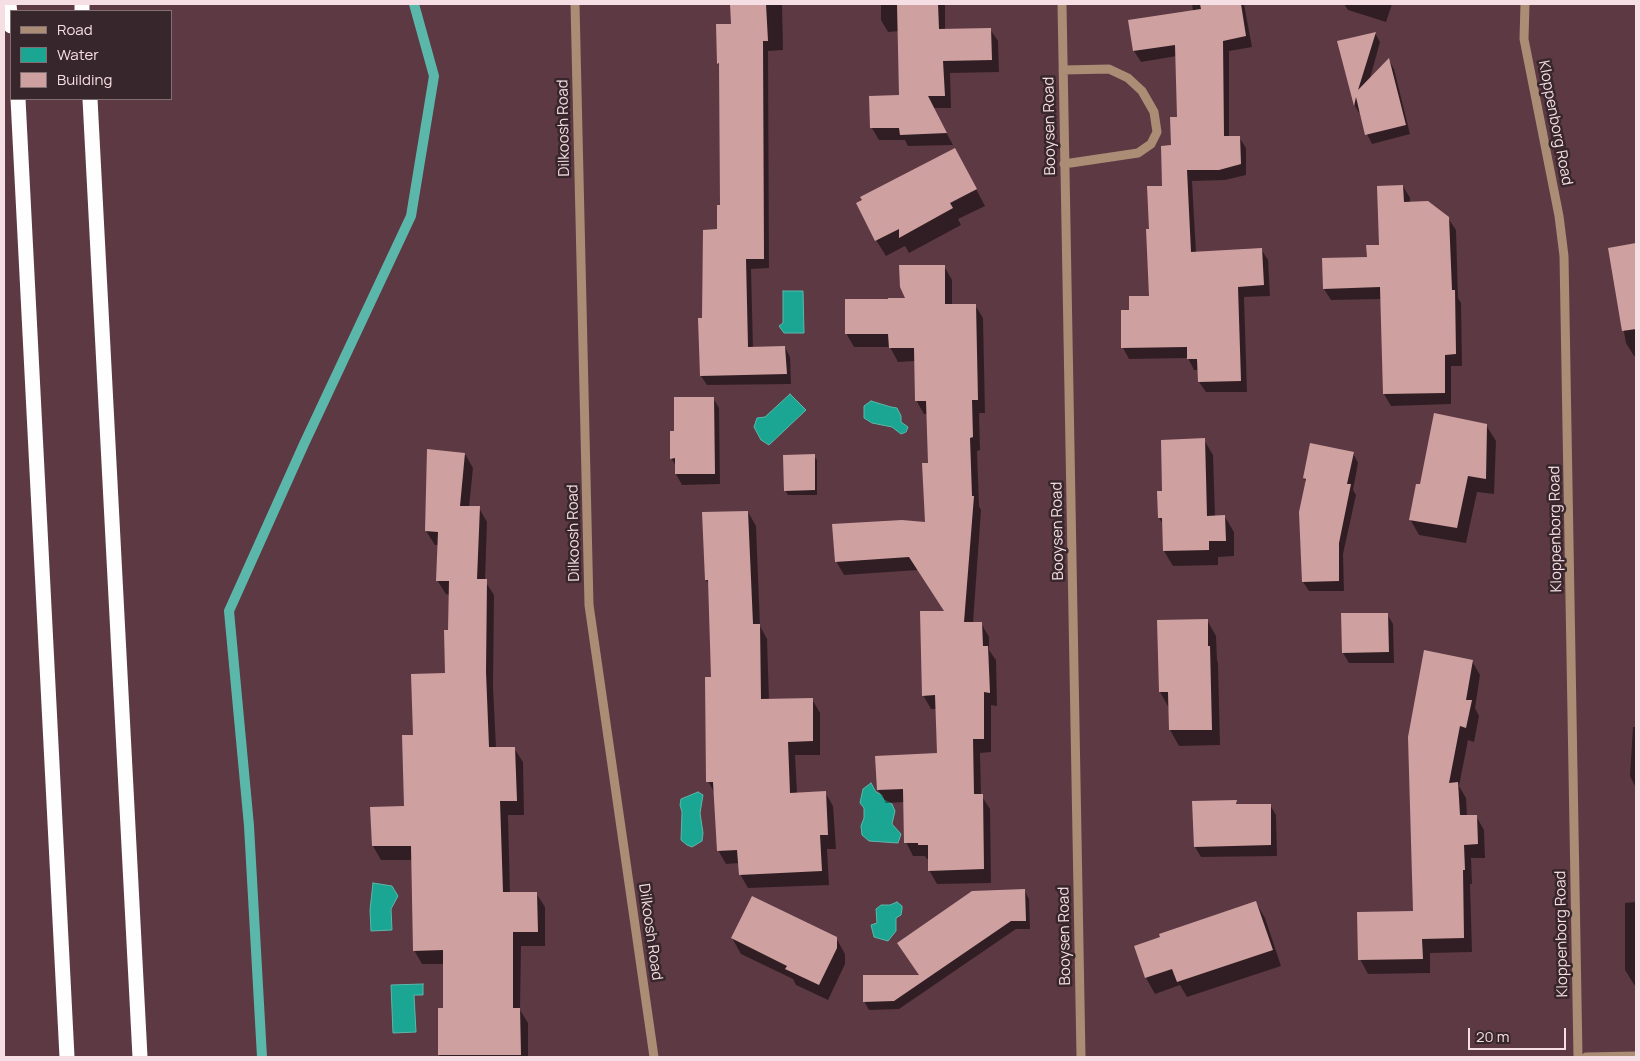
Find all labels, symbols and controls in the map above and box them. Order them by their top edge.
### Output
legend [10,10,172,100]
text: Road [57,19,93,40]
text: Water [57,44,99,65]
street label: Kloppenborg Road [1534,59,1576,187]
text: Building [57,69,112,90]
street label: Booysen Road [1040,77,1060,175]
street label: Dilkoosh Road [554,79,574,177]
street label: Kloppenborg Road [1546,465,1566,593]
street label: Booysen Road [1048,482,1068,580]
street label: Dilkoosh Road [564,484,584,582]
street label: Kloppenborg Road [1552,870,1572,998]
street label: Dilkoosh Road [634,883,666,981]
street label: Booysen Road [1055,887,1075,985]
scale bar [1470,1018,1568,1050]
text: 20 m [1476,1026,1509,1047]

